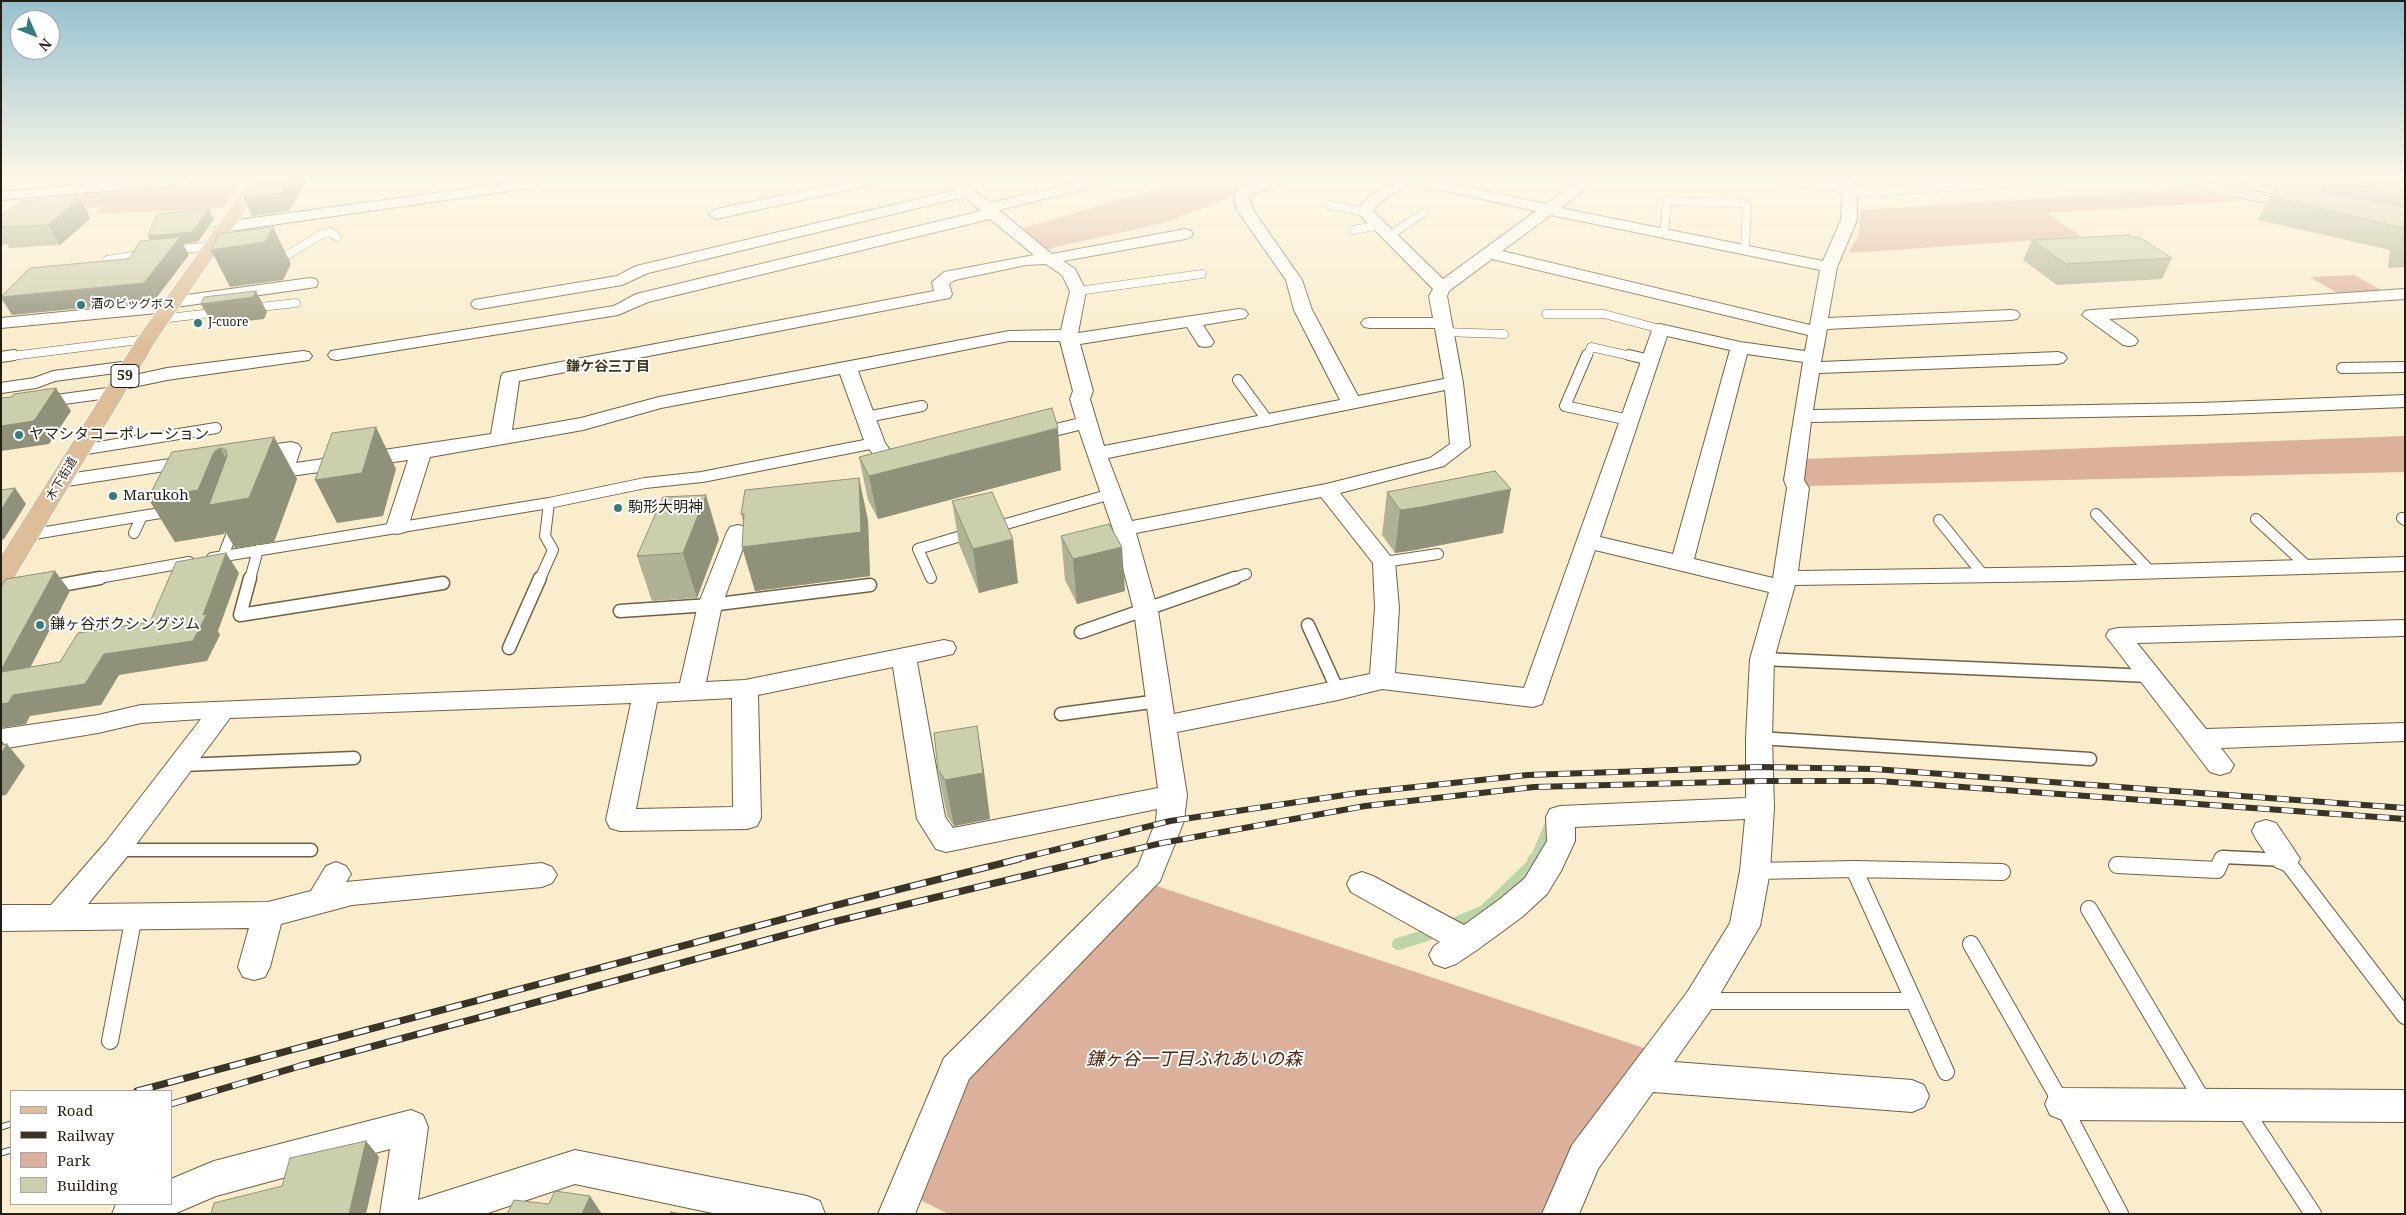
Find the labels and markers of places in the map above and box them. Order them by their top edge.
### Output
place label: 酒のビッグボス [91,298,175,312]
marker: 酒のビッグボス [75,299,87,311]
place label: J-cuore [208,316,249,330]
marker: J-cuore [192,317,204,329]
place label: ヤマシタコーポレーション [29,426,209,444]
marker: ヤマシタコーポレーション [13,429,25,441]
place label: Marukoh [123,487,189,505]
marker: Marukoh [107,490,119,502]
place label: 駒形大明神 [628,499,703,517]
marker: 駒形大明神 [612,502,624,514]
place label: 鎌ヶ谷ボクシングジム [50,616,200,634]
marker: 鎌ヶ谷ボクシングジム [34,619,46,631]

